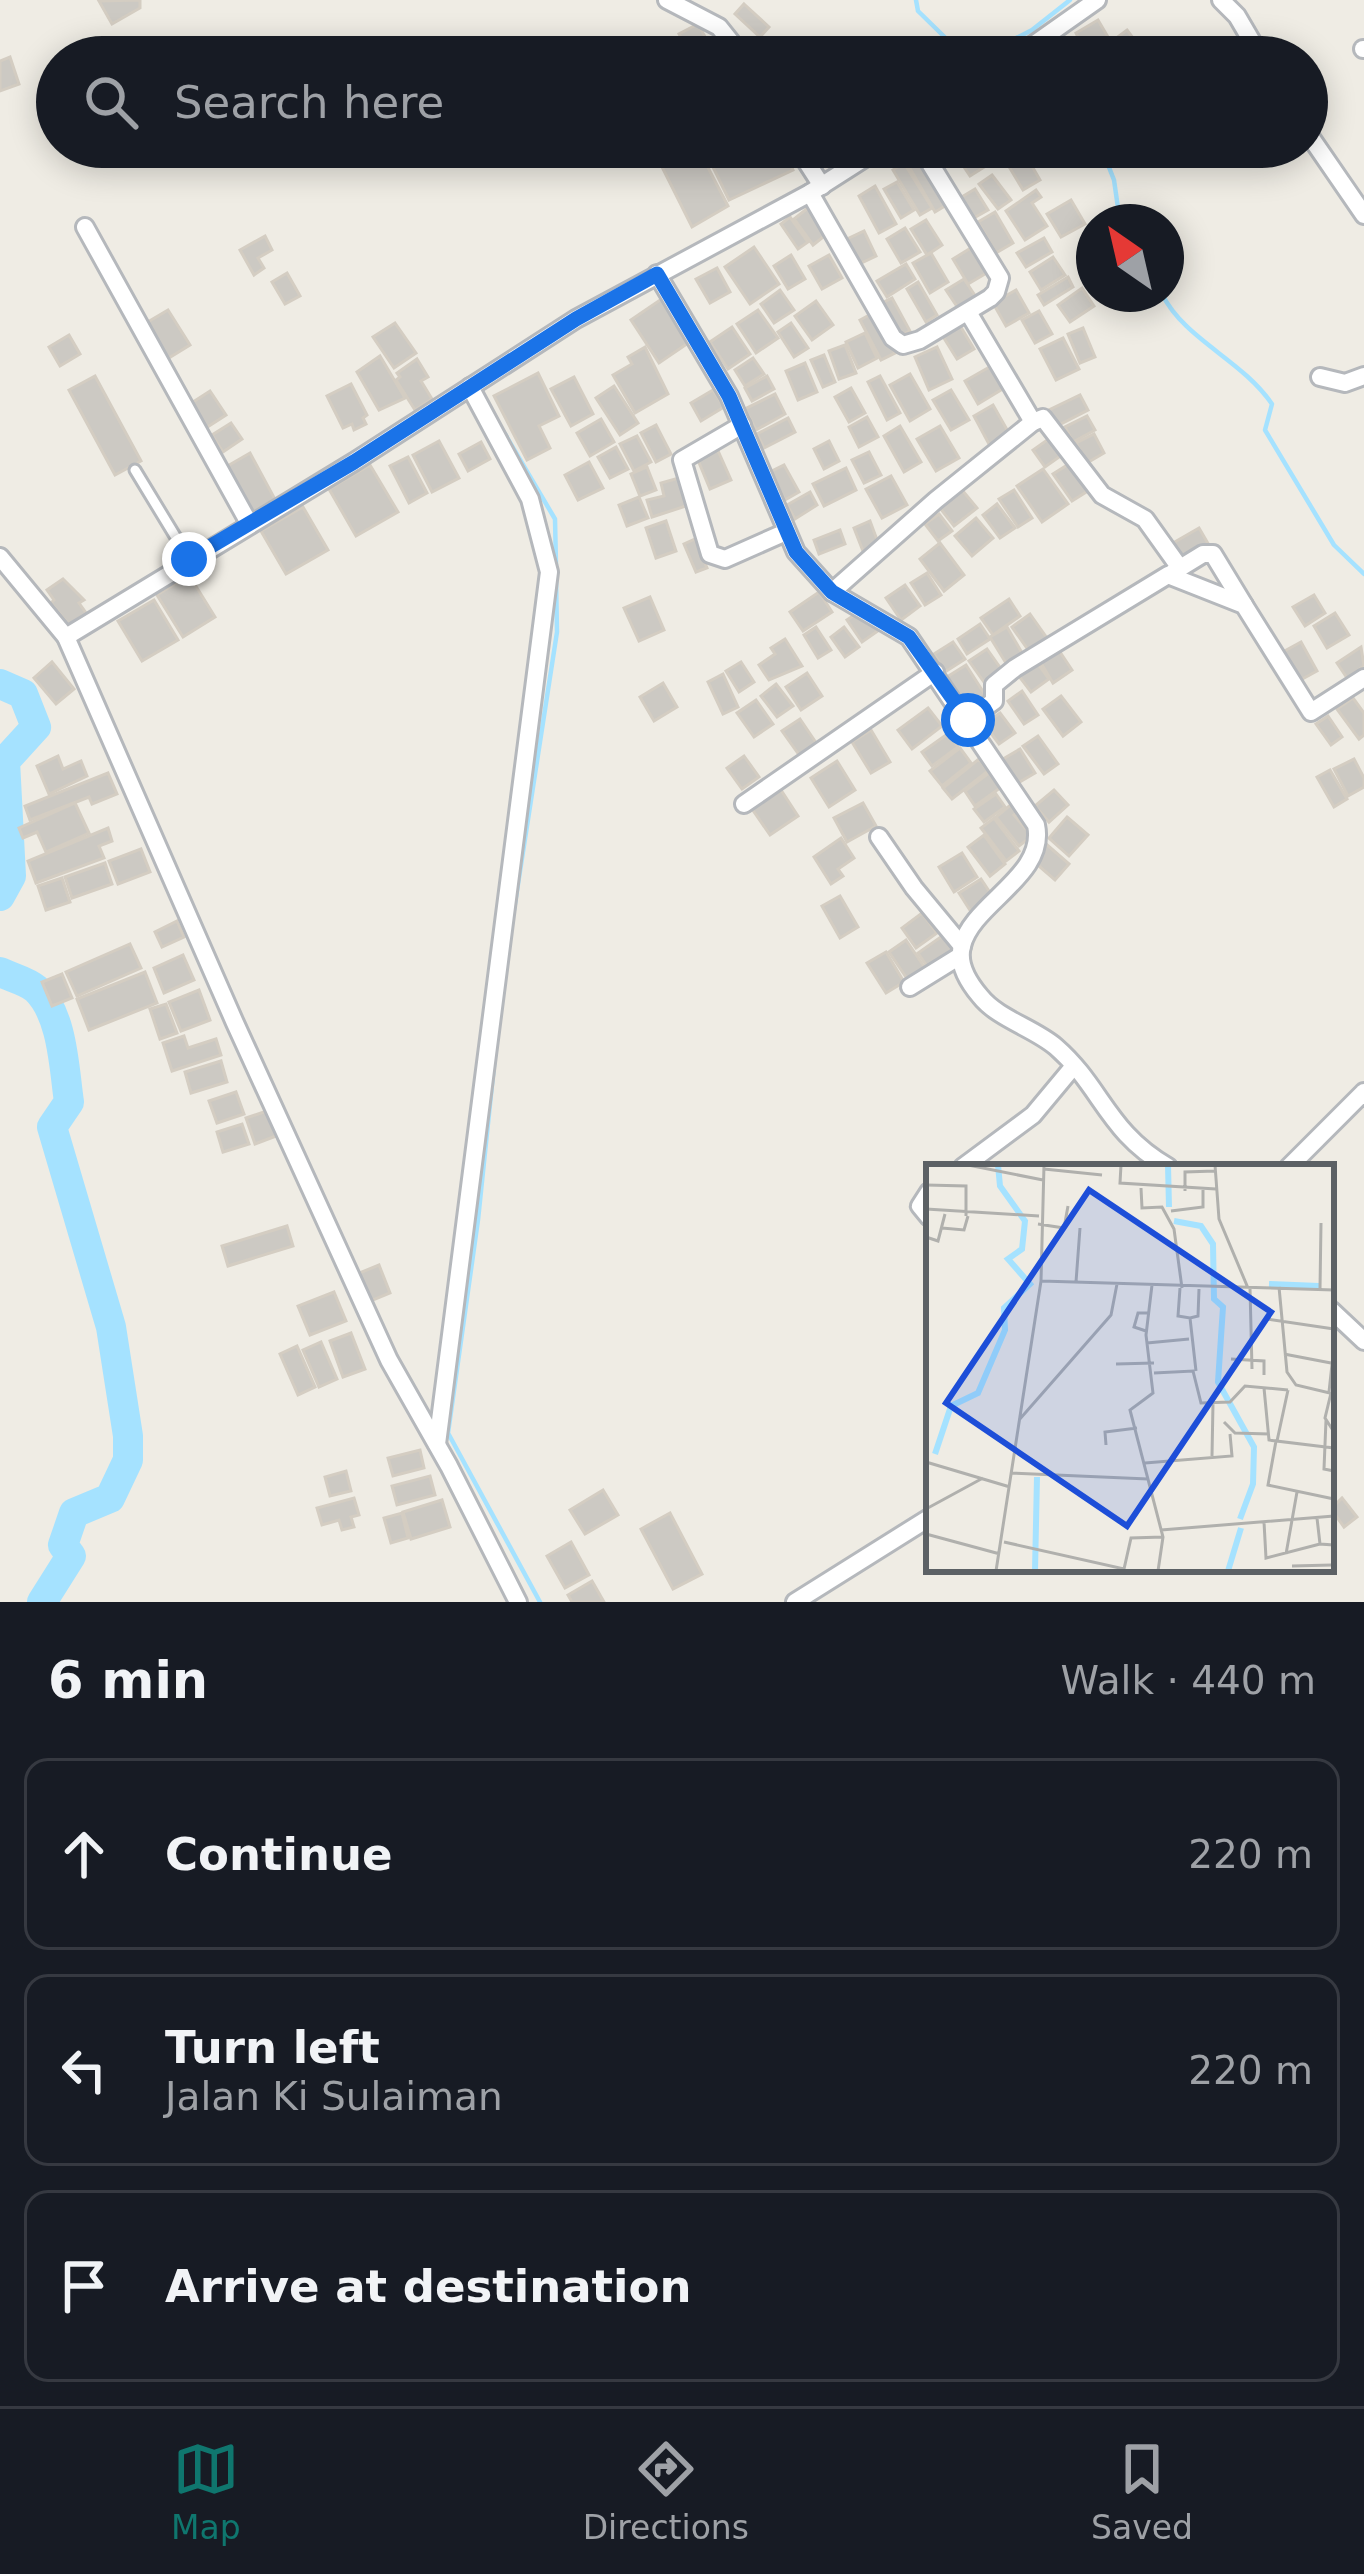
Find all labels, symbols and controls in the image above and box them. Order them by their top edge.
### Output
search box [36,36,1328,168]
icon: search [78,69,144,135]
text: Search here [174,76,444,129]
north arrow [1076,204,1184,312]
route end [162,532,216,586]
route start [941,693,995,747]
inset map [926,1164,1334,1572]
text: 6 min [48,1651,208,1710]
text: Walk · 440 m [1061,1658,1316,1703]
icon: ahead [51,1821,117,1887]
text: Continue [165,1828,393,1881]
text: 220 m [1188,1832,1313,1877]
text: Turn left [165,2021,380,2074]
icon: left [51,2037,117,2103]
text: 220 m [1188,2048,1313,2093]
text: Jalan Ki Sulaiman [165,2074,503,2119]
icon: arrive [51,2253,117,2319]
text: Arrive at destination [165,2260,691,2313]
tab: Map [171,2436,241,2547]
tab: Directions [583,2436,749,2547]
tab: Saved [1091,2436,1193,2547]

